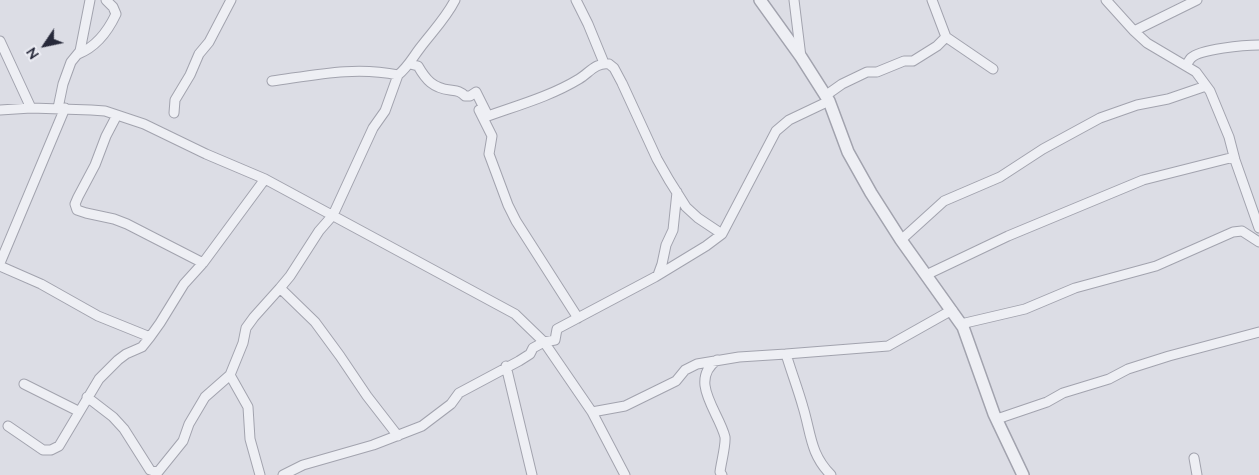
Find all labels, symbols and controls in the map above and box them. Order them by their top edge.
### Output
north arrow [20,20,70,70]
text: N [22,44,43,63]

